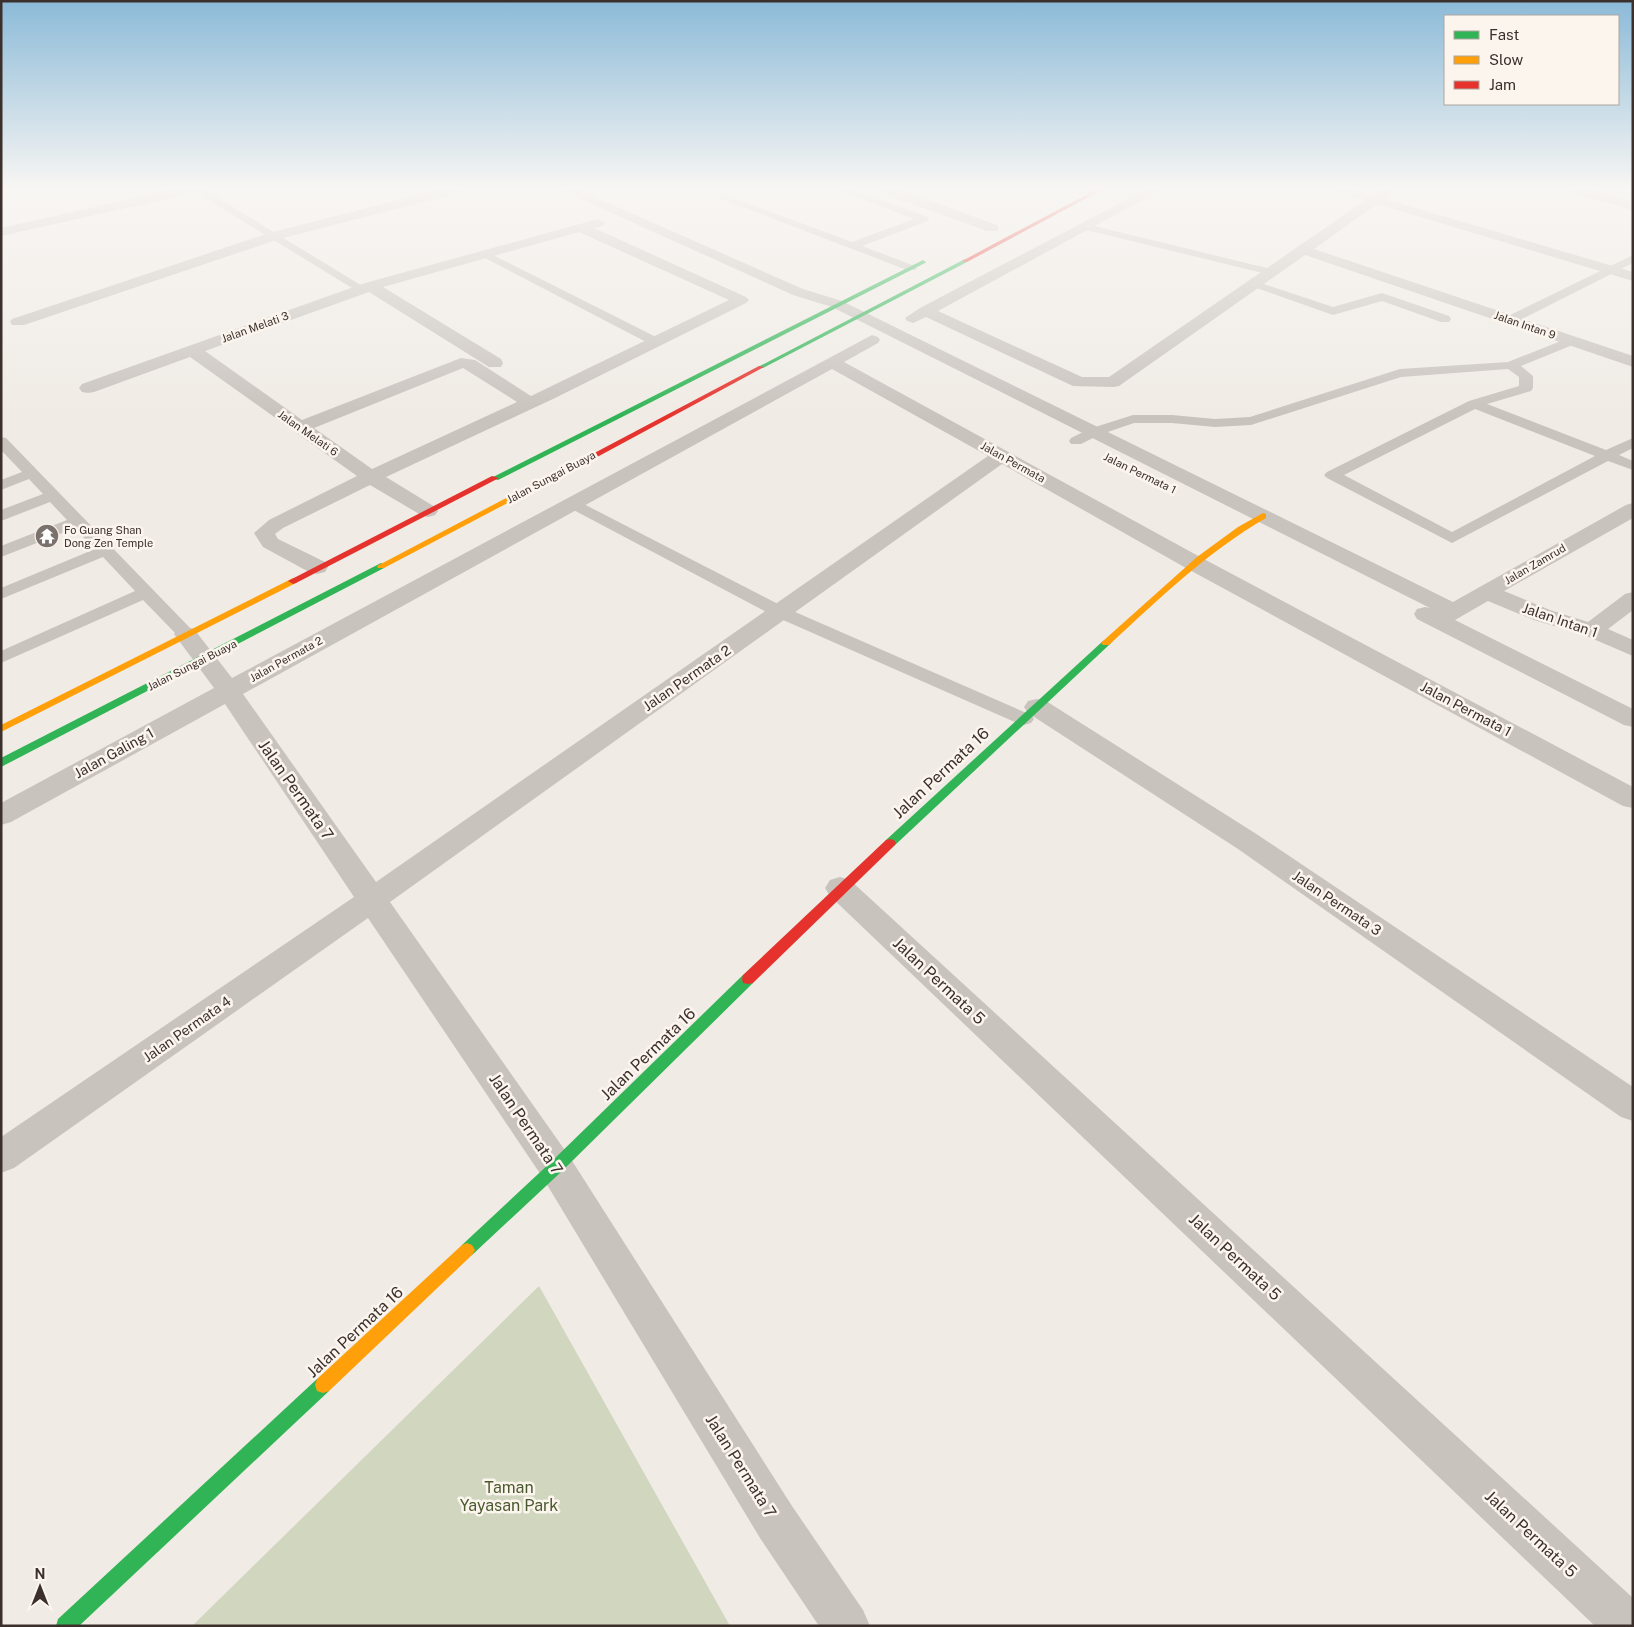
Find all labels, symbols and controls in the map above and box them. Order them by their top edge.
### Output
legend [1444,15,1619,105]
text: Fast [1489,26,1519,43]
text: Slow [1489,51,1524,68]
text: Jam [1489,76,1516,93]
street label: Jalan Melati 3 [220,309,290,345]
street label: Jalan Intan 9 [1493,309,1557,341]
street label: Jalan Melati 6 [276,408,340,458]
street label: Jalan Permata [979,439,1047,485]
street label: Jalan Sungai Buaya [505,449,597,505]
street label: Jalan Permata 1 [1102,450,1178,496]
temple icon: Fo Guang Shan Dong Zen Temple [34,523,60,549]
place label: Fo Guang Shan Dong Zen Temple [64,524,153,549]
street label: Jalan Zamrud [1502,542,1568,586]
street label: Jalan Intan 1 [1520,600,1600,640]
street label: Jalan Permata 2 [248,634,325,684]
street label: Jalan Sungai Buaya [145,637,239,693]
street label: Jalan Permata 2 [640,642,734,714]
street label: Jalan Permata 1 [1418,678,1514,740]
street label: Jalan Permata 16 [889,723,993,823]
street label: Jalan Galing 1 [72,725,156,781]
street label: Jalan Permata 7 [254,736,338,844]
street label: Jalan Permata 3 [1290,867,1385,939]
street label: Jalan Permata 5 [889,934,989,1028]
street label: Jalan Permata 4 [140,993,234,1065]
street label: Jalan Permata 16 [596,1004,700,1104]
street label: Jalan Permata 7 [485,1070,567,1178]
street label: Jalan Permata 5 [1185,1210,1285,1304]
street label: Jalan Permata 16 [303,1282,407,1382]
street label: Jalan Permata 7 [702,1411,780,1521]
park label: Taman Yayasan Park [460,1478,558,1515]
street label: Jalan Permata 5 [1481,1487,1581,1581]
north arrow [15,1562,65,1612]
text: N [35,1566,45,1582]

